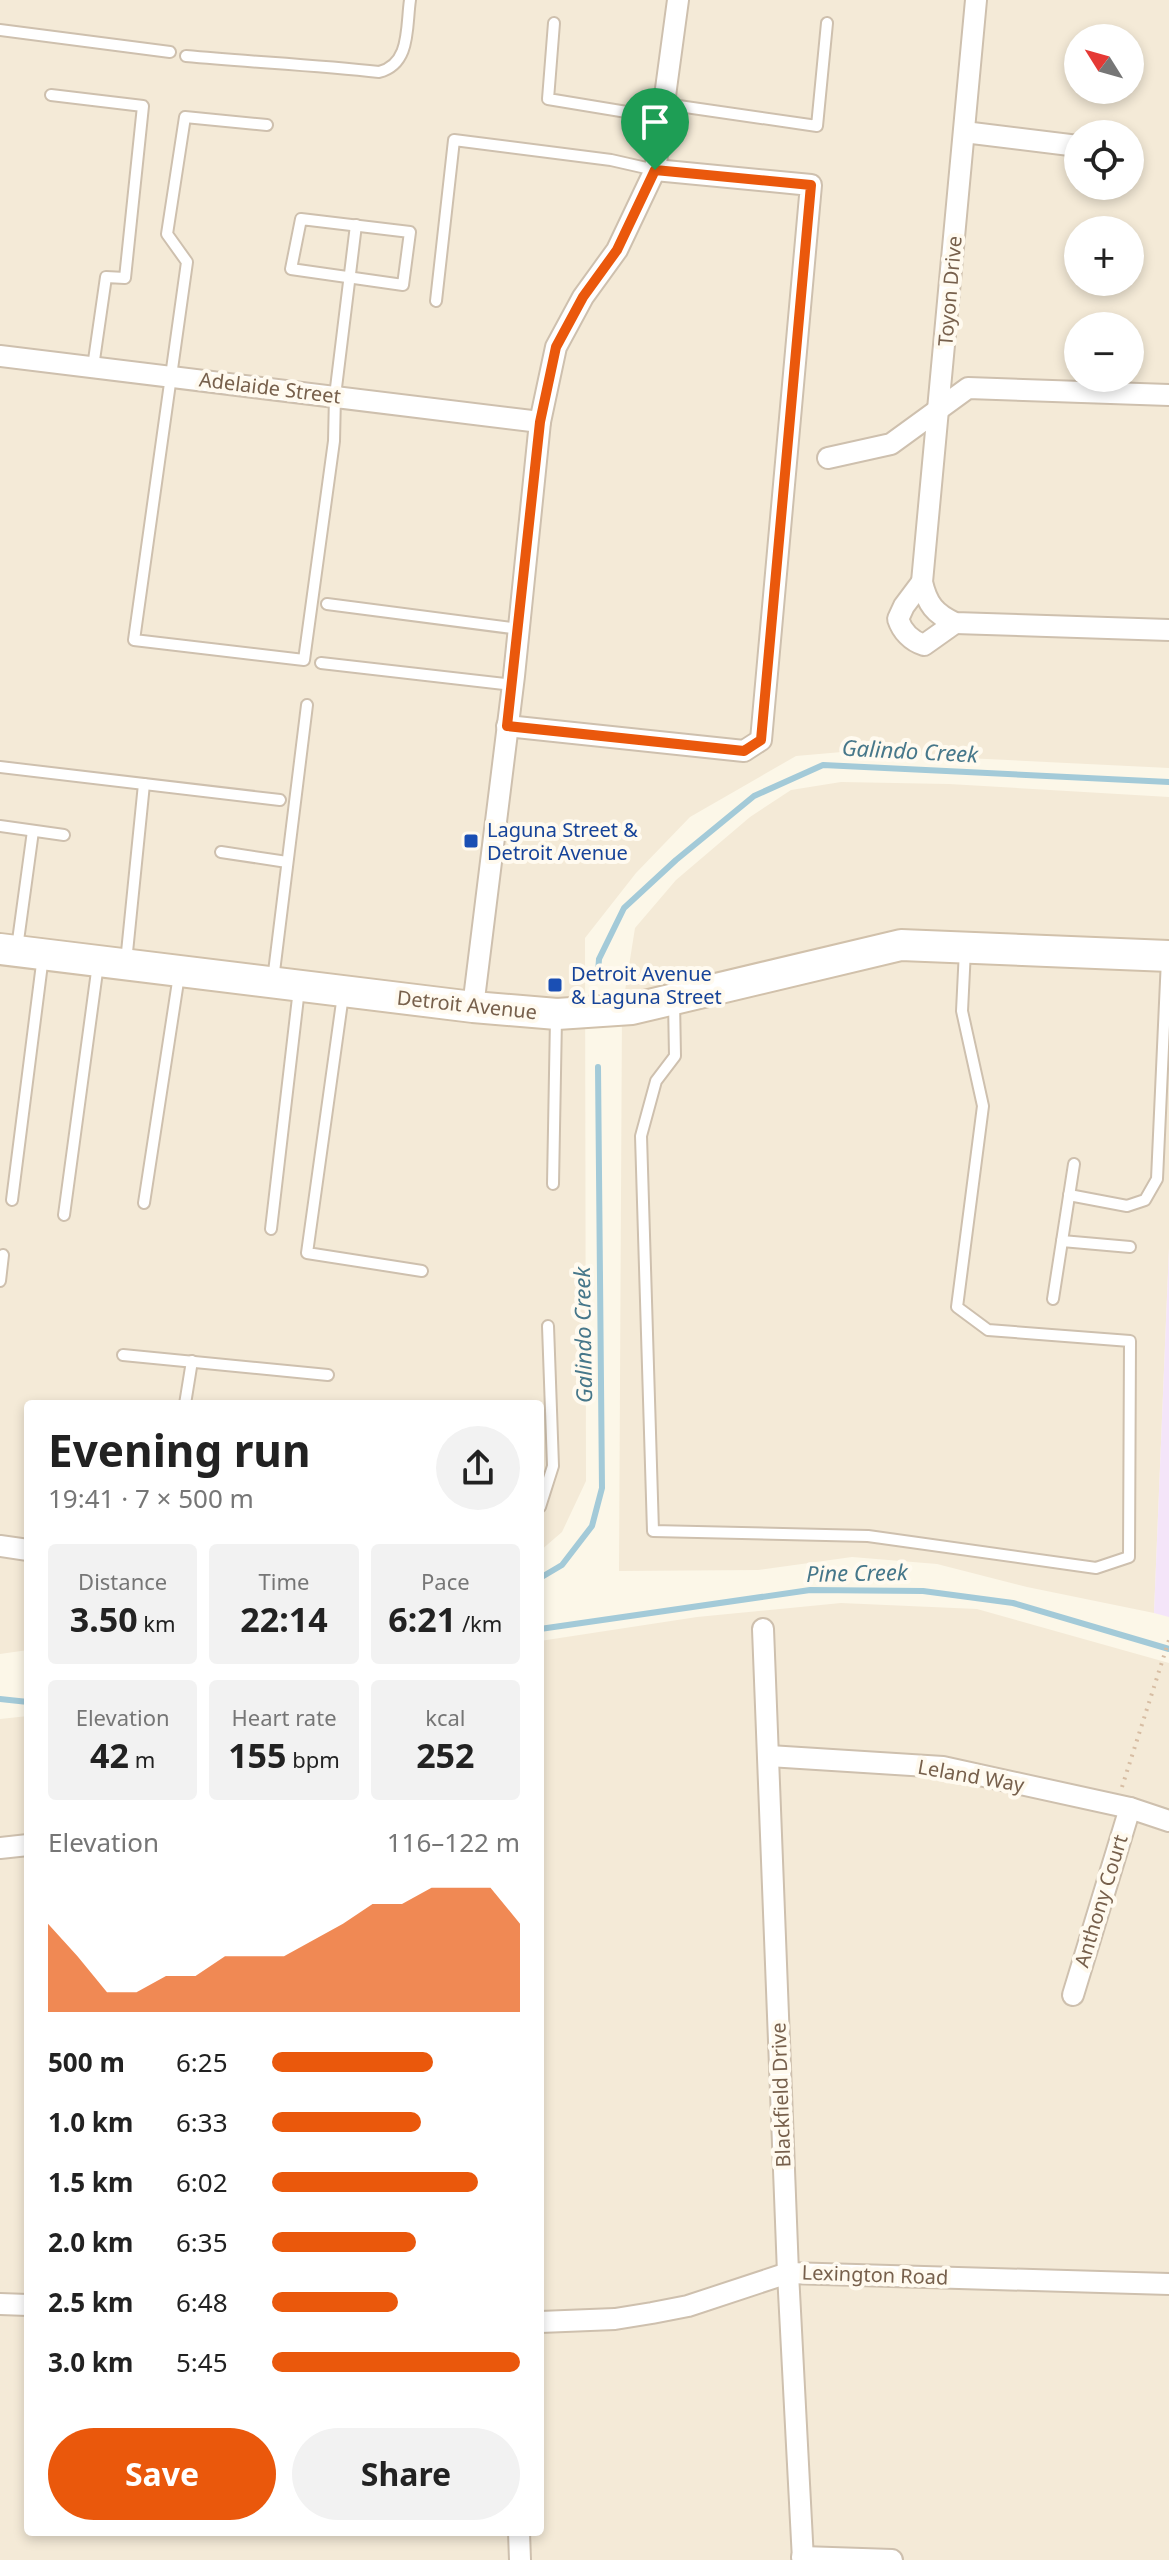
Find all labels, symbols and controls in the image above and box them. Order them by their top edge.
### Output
north arrow [1064,24,1144,104]
map controls [1064,24,1144,392]
pin [621,88,689,170]
icon: arrive [633,100,677,144]
button: locate [1064,120,1144,200]
button: + [1064,216,1144,296]
street label: Toyon Drive [931,235,968,347]
button: − [1064,312,1144,392]
street label: Adelaide Street [198,365,342,410]
water label: Galindo Creek [841,731,980,769]
place label: Laguna Street & Detroit Avenue [487,816,638,866]
marker: Laguna Street & Detroit Avenue [462,832,480,850]
place label: Detroit Avenue & Laguna Street [571,960,722,1010]
marker: Detroit Avenue & Laguna Street [546,976,564,994]
street label: Detroit Avenue [396,984,539,1025]
water label: Galindo Creek [566,1265,598,1403]
text: Evening run [48,1420,311,1480]
button: share [436,1426,520,1510]
text: 19:41 · 7 × 500 m [48,1480,254,1516]
water label: Pine Creek [806,1556,909,1588]
text: Distance [78,1566,167,1596]
text: Time [259,1566,309,1596]
text: Pace [421,1566,470,1596]
text: 3.50 [70,1596,138,1642]
text: 22:14 [240,1596,328,1642]
text: 6:21 [388,1596,456,1642]
text: km [138,1608,176,1638]
text: /km [456,1608,502,1638]
text: Elevation [76,1702,170,1732]
text: Heart rate [231,1702,337,1732]
text: kcal [425,1702,465,1732]
text: 42 [90,1732,129,1778]
text: 155 [228,1732,286,1778]
text: 252 [416,1732,475,1778]
text: m [129,1744,155,1774]
text: bpm [286,1744,340,1774]
street label: Leland Way [916,1753,1027,1798]
text: Elevation [48,1824,159,1860]
text: 116–122 m [387,1824,520,1860]
street label: Anthony Court [1068,1831,1133,1970]
street label: Blackfield Drive [764,2022,797,2168]
text: 500 m [48,2044,125,2080]
text: 6:25 [176,2044,228,2080]
text: 1.0 km [48,2104,133,2140]
text: 6:33 [176,2104,228,2140]
text: 1.5 km [48,2164,133,2200]
text: 6:02 [176,2164,228,2200]
text: 2.0 km [48,2224,133,2260]
text: 6:35 [176,2224,228,2260]
street label: Lexington Road [801,2258,949,2291]
text: 2.5 km [48,2284,133,2320]
text: 6:48 [176,2284,228,2320]
text: 3.0 km [48,2344,133,2380]
text: 5:45 [176,2344,228,2380]
button: Save [48,2428,276,2520]
button: Share [292,2428,520,2520]

